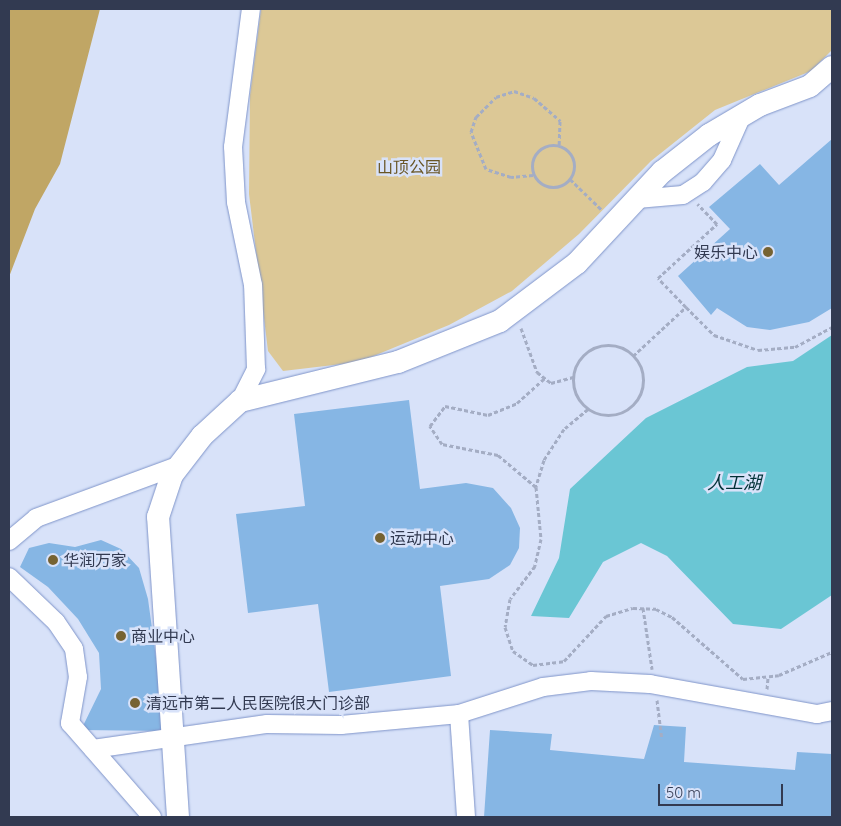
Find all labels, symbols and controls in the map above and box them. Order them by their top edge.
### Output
park label: 山顶公园 [377,157,441,177]
place label: 娱乐中心 [694,242,758,262]
marker: 娱乐中心 [762,246,774,258]
water label: 人工湖 [707,472,761,494]
place label: 运动中心 [390,528,454,548]
marker: 运动中心 [374,532,386,544]
place label: 华润万家 [63,550,127,570]
marker: 华润万家 [47,554,59,566]
place label: 商业中心 [131,626,195,646]
marker: 商业中心 [115,630,127,642]
place label: 清远市第二人民医院很大门诊部 [146,693,370,713]
marker: 清远市第二人民医院很大门诊部 [128,696,142,710]
scale bar [661,774,786,806]
text: 50 m [666,783,701,802]

